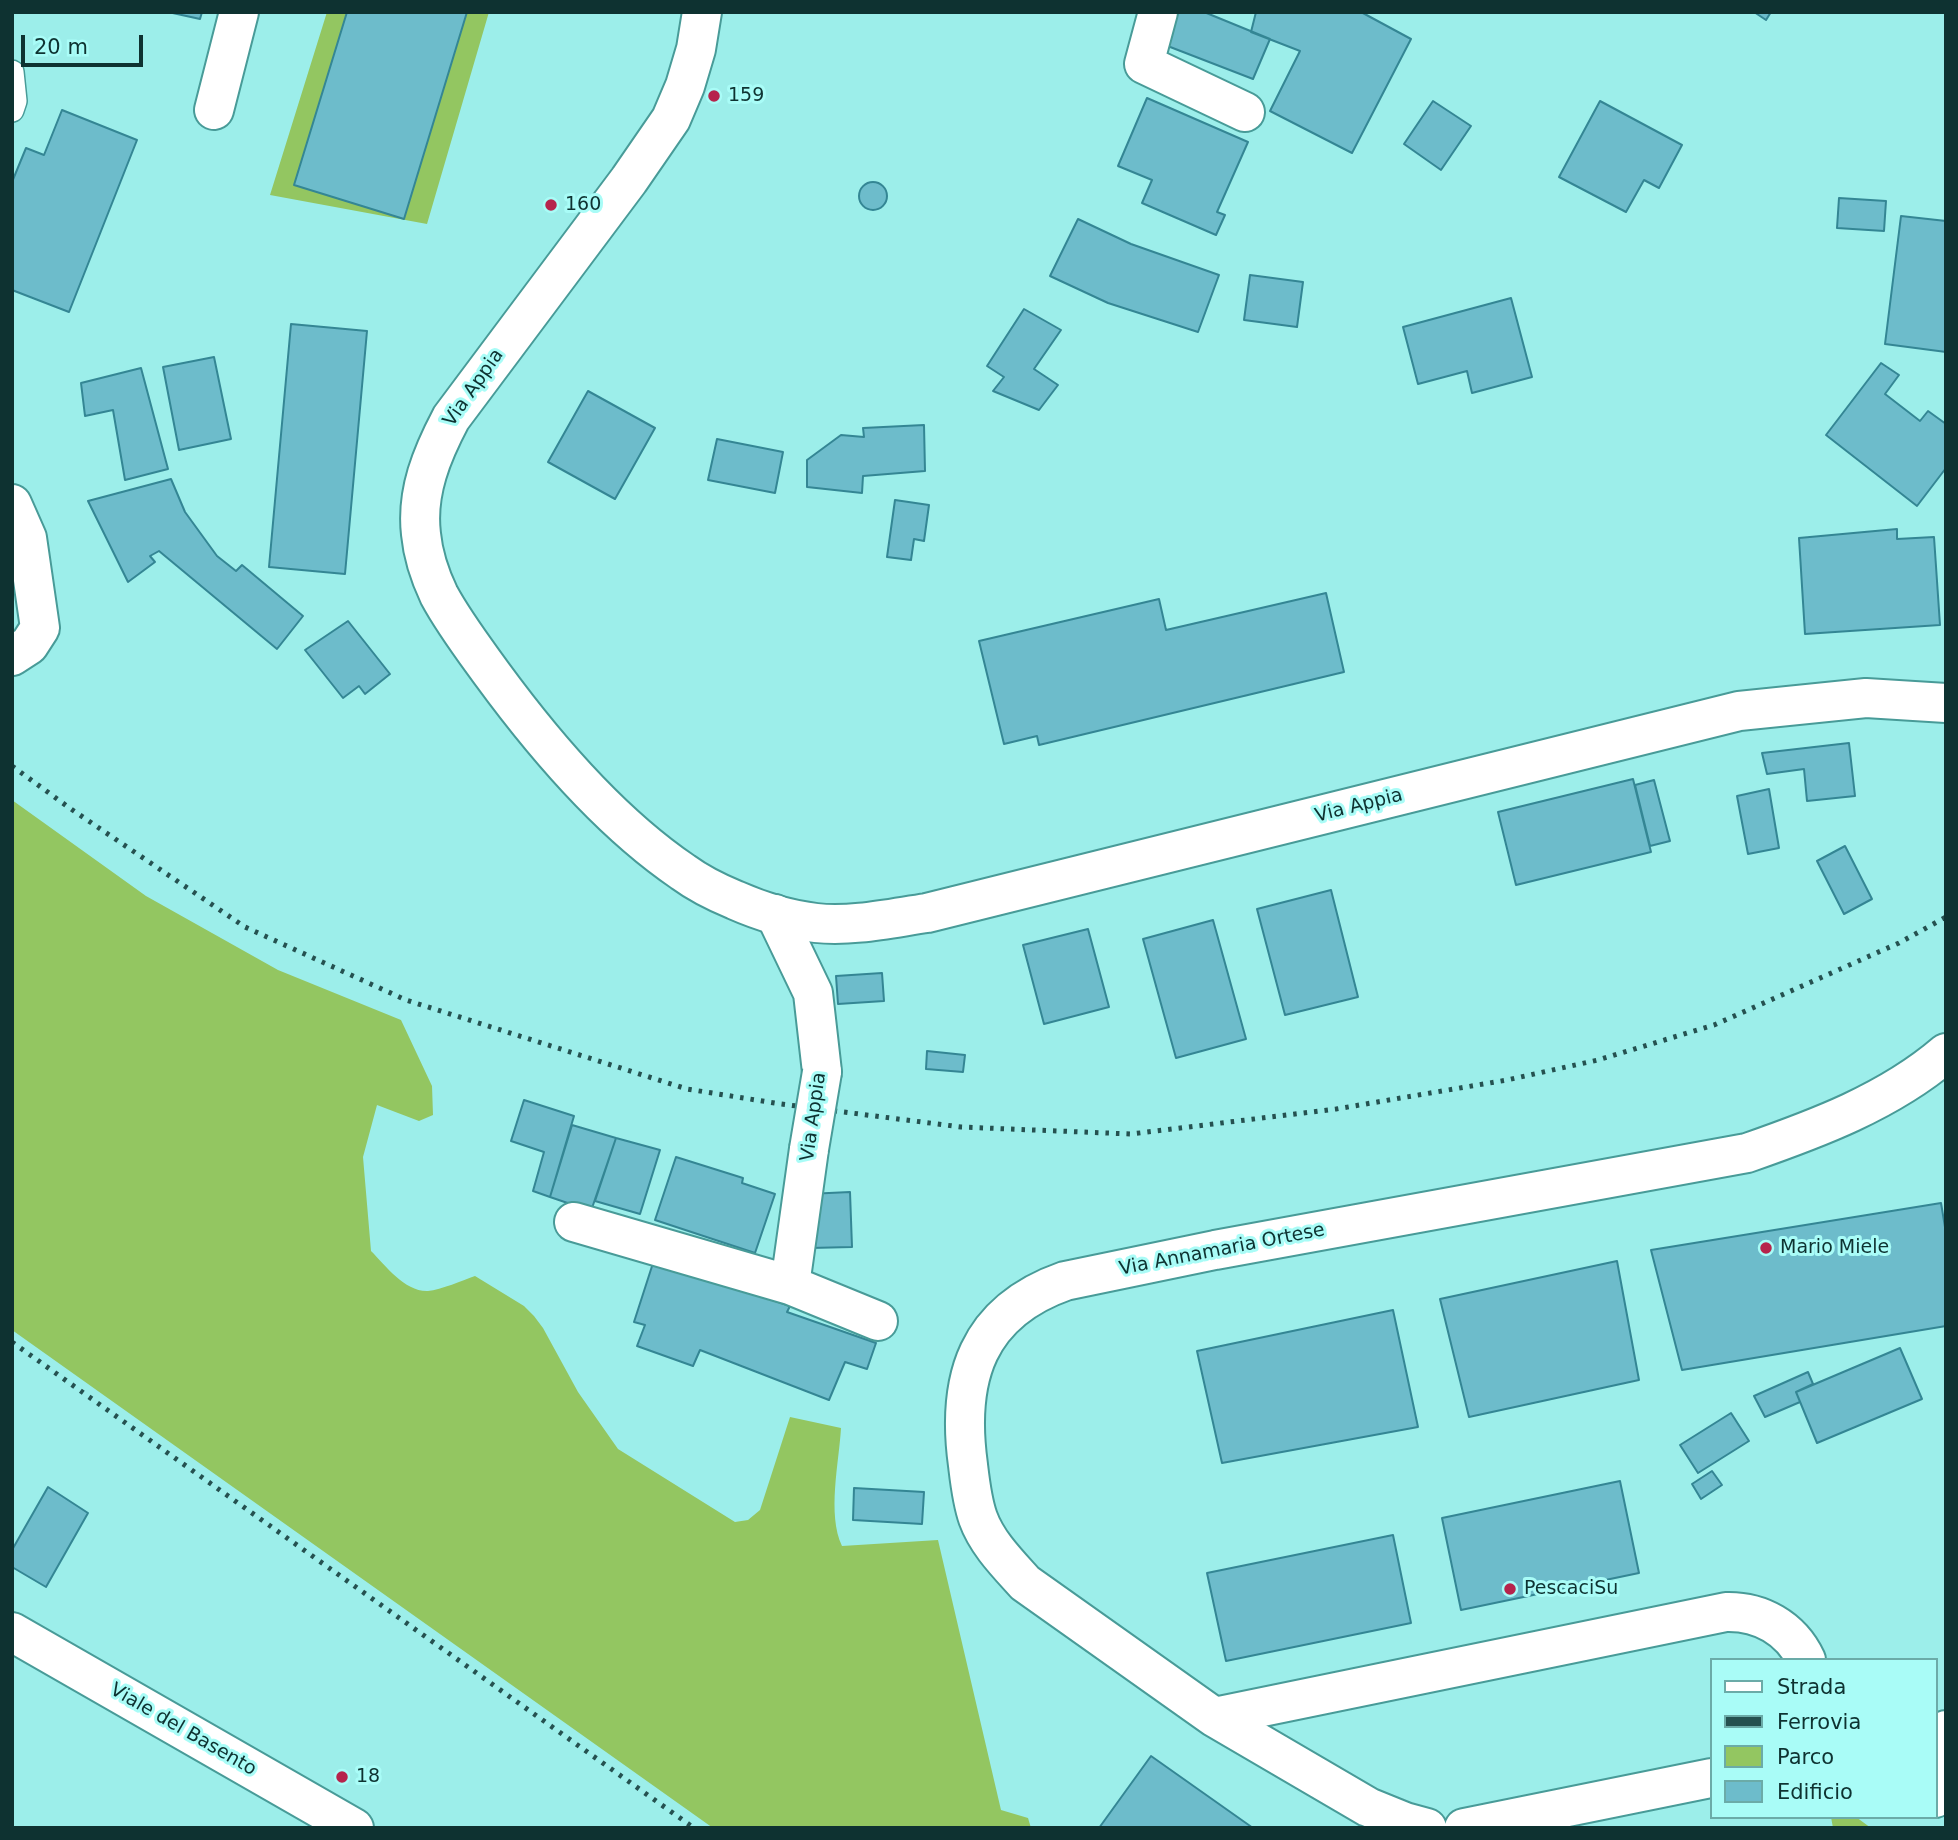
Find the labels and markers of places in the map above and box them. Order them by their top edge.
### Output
place label: 159 [728,85,764,107]
marker: 159 [706,88,722,104]
place label: 160 [565,194,601,216]
marker: 160 [543,197,559,213]
place label: Mario Miele [1780,1237,1889,1259]
marker: Mario Miele [1758,1240,1774,1256]
place label: PescaciSu [1524,1578,1618,1600]
marker: PescaciSu [1502,1581,1518,1597]
place label: 18 [356,1766,380,1788]
marker: 18 [334,1769,350,1785]

